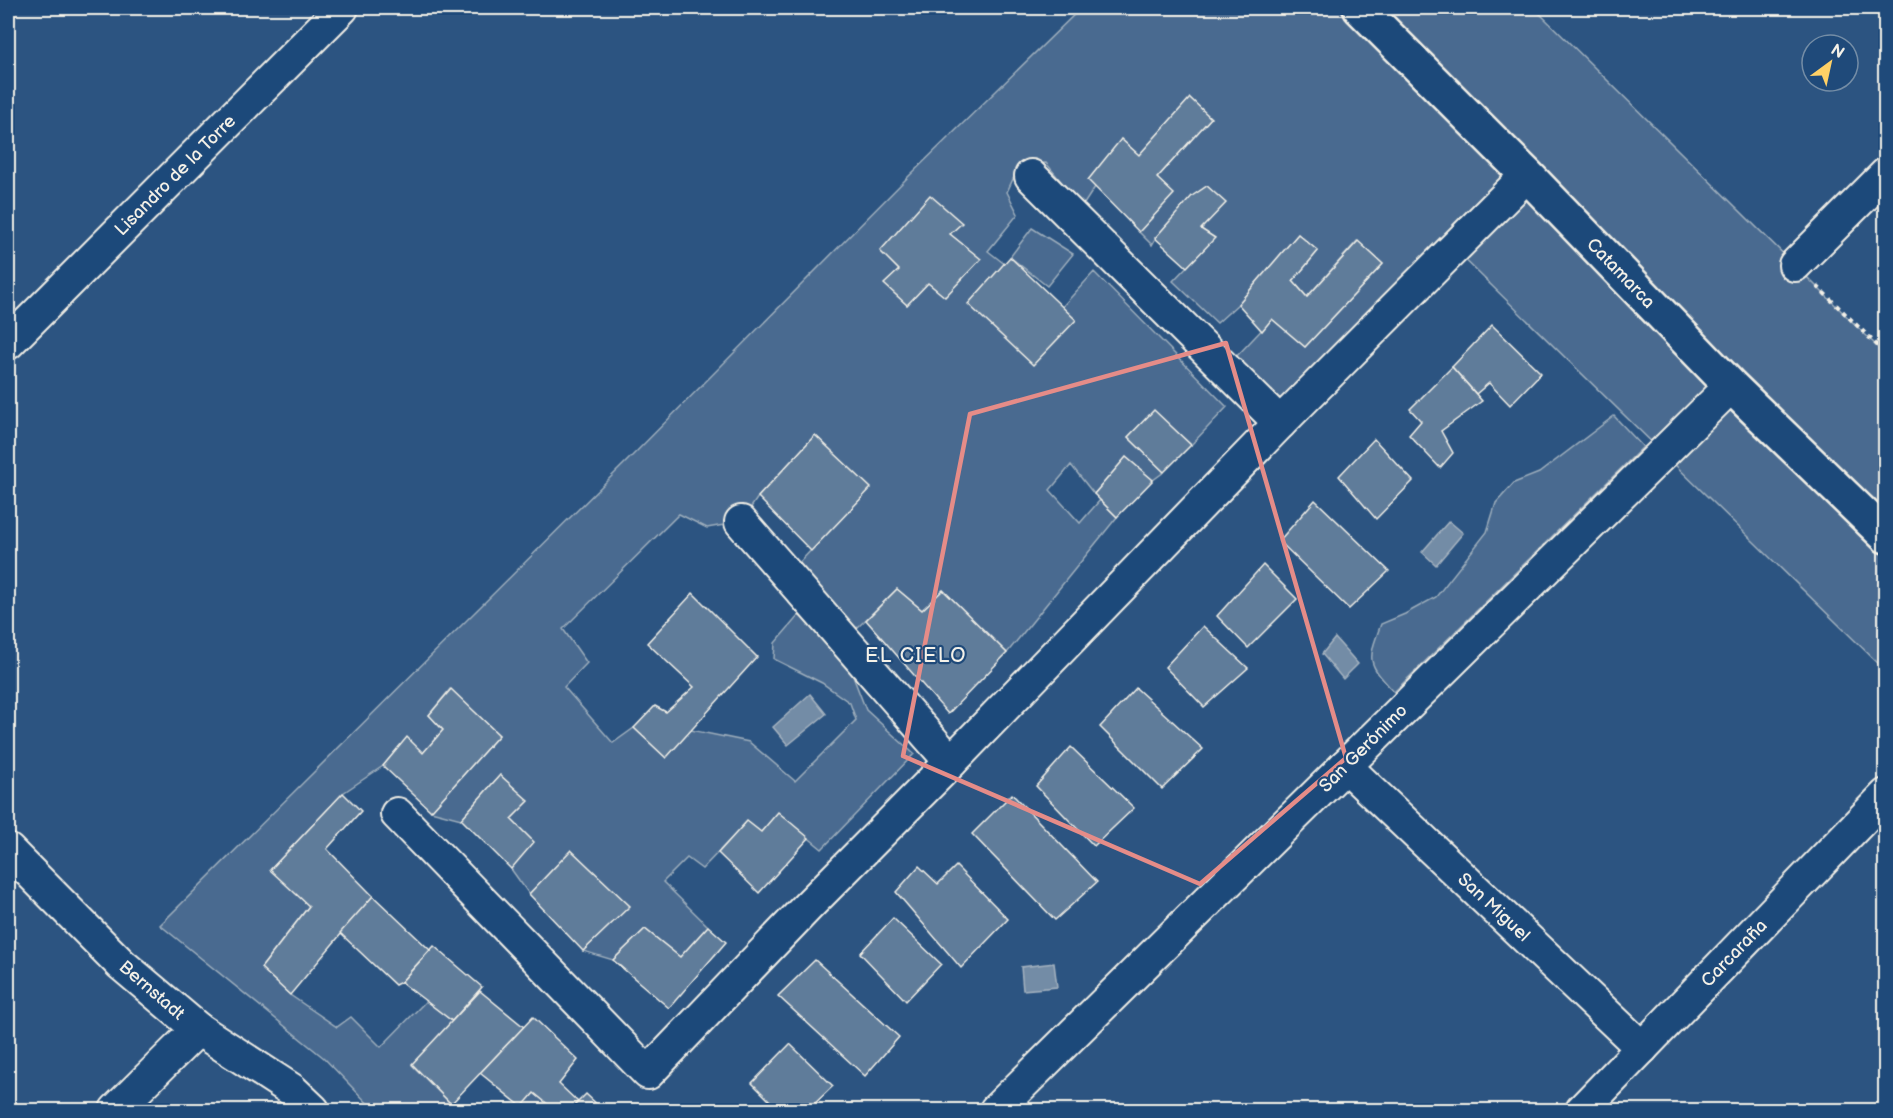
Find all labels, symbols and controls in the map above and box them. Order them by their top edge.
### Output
north arrow [1800,33,1860,93]
text: N [1827,40,1848,63]
street label: Lisandro de la Torre [111,110,240,240]
street label: Catamarca [1582,234,1659,313]
district label: EL CIELO [865,644,967,668]
street label: San Gerónimo [1315,700,1412,797]
street label: San Miguel [1453,869,1534,946]
street label: Carcaraña [1697,915,1772,991]
street label: Bernstadt [115,956,189,1025]

